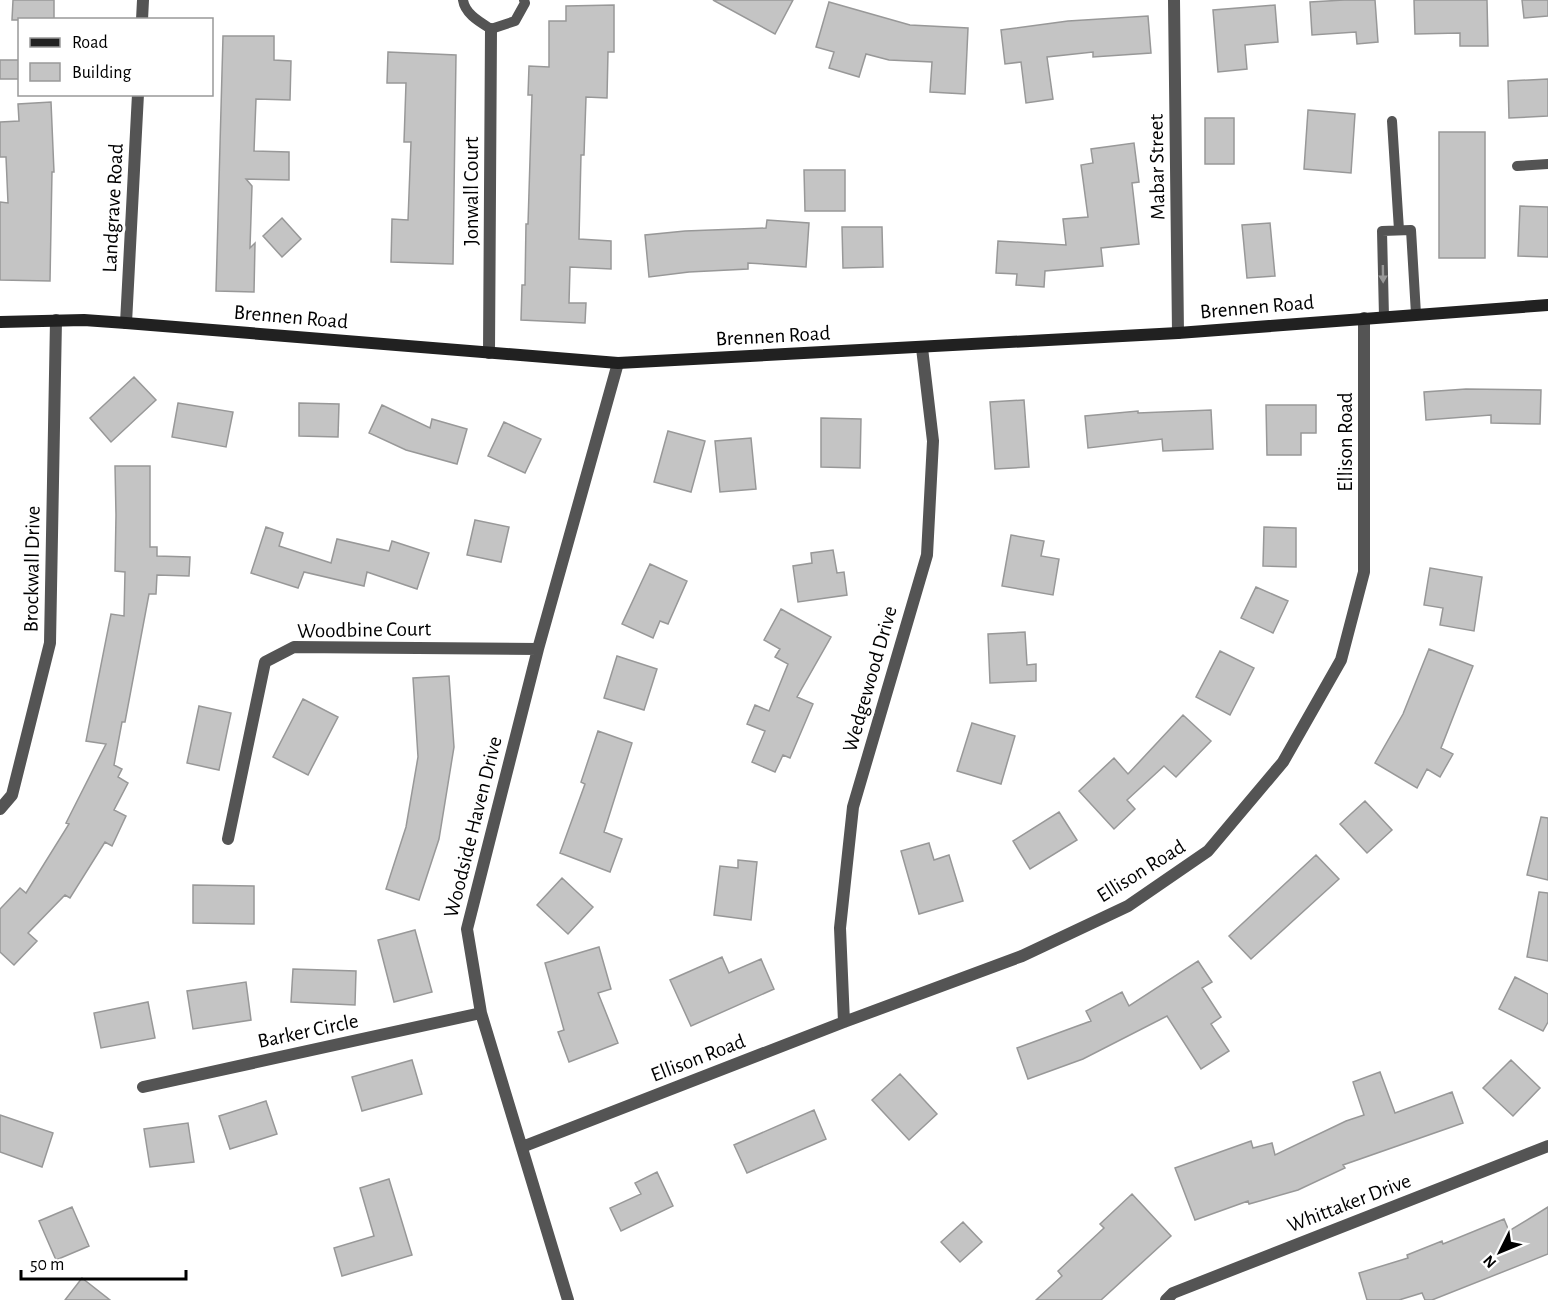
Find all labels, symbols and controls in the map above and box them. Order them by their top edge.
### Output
legend [18,18,213,96]
text: Road [72,34,108,52]
text: Building [72,64,132,82]
street label: Mabar Street [1146,114,1168,220]
street label: Jonwall Court [461,136,482,245]
street label: Landgrave Road [99,143,127,273]
one-way arrow [1378,264,1388,283]
street label: Brennen Road [1199,292,1315,322]
street label: Brennen Road [233,302,349,332]
street label: Brennen Road [715,323,831,349]
street label: Ellison Road [1335,392,1356,492]
street label: Brockwall Drive [20,505,44,633]
street label: Wedgewood Drive [839,604,901,754]
street label: Woodbine Court [297,618,431,642]
street label: Woodside Haven Drive [440,734,506,920]
street label: Ellison Road [1093,836,1189,906]
street label: Barker Circle [256,1010,360,1052]
street label: Ellison Road [648,1030,748,1086]
street label: Whittaker Drive [1284,1170,1414,1236]
north arrow [1470,1222,1530,1282]
scale bar [21,1243,186,1281]
text: N [1480,1252,1499,1271]
text: 50 m [30,1256,64,1274]

